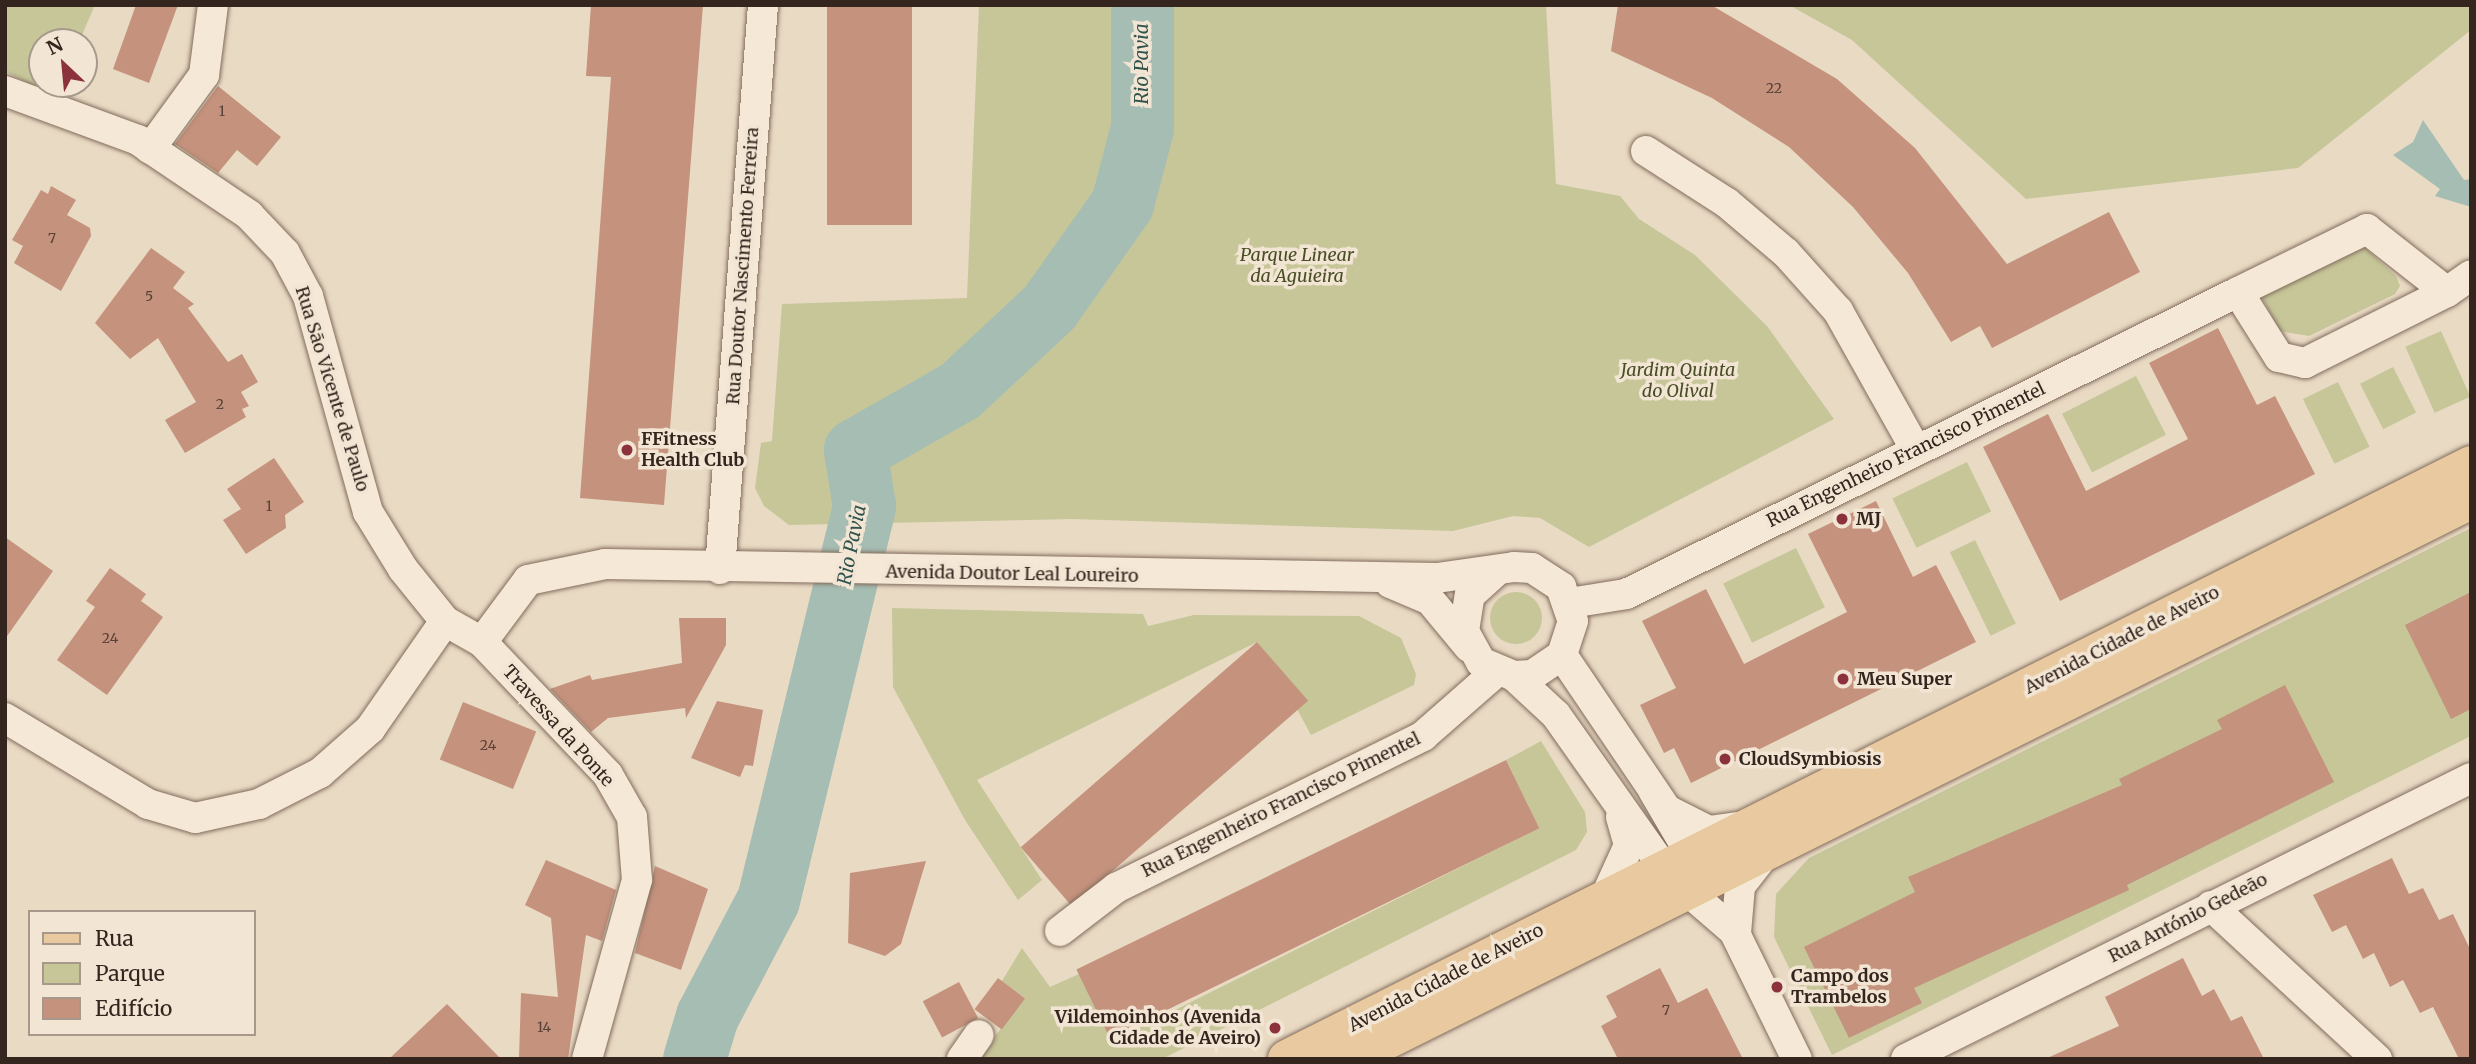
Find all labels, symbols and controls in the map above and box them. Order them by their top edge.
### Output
water label: Rio Pavia [1131,23,1153,105]
north arrow [28,28,98,98]
text: N [43,32,67,60]
house number: 22 [1766,80,1782,96]
house number: 1 [219,103,225,119]
street label: Rua Doutor Nascimento Ferreira [723,127,763,405]
house number: 7 [48,230,56,246]
park label: Parque Linear da Aguieira [1240,245,1354,288]
street label: Rua São Vicente de Paulo [290,284,374,494]
house number: 5 [145,288,153,304]
park label: Jardim Quinta do Olival [1621,360,1735,402]
street label: Rua Engenheiro Francisco Pimentel [1763,378,2049,532]
house number: 2 [216,396,224,412]
place label: FFitness Health Club [641,429,744,472]
marker: FFitness Health Club [619,442,635,458]
house number: 1 [266,498,272,514]
water label: Rio Pavia [833,503,871,587]
place label: MJ [1856,508,1881,530]
marker: MJ [1834,511,1850,527]
street label: Avenida Doutor Leal Loureiro [885,561,1139,587]
street label: Avenida Cidade de Aveiro [2021,581,2223,699]
house number: 24 [102,630,118,646]
street label: Travessa da Ponte [498,661,618,791]
place label: Meu Super [1857,668,1952,690]
marker: Meu Super [1835,671,1851,687]
street label: Rua Engenheiro Francisco Pimentel [1138,728,1424,882]
house number: 24 [480,737,496,753]
place label: CloudSymbiosis [1739,748,1881,770]
marker: CloudSymbiosis [1717,751,1733,767]
street label: Rua António Gedeão [2105,869,2271,967]
legend [28,910,256,1036]
street label: Avenida Cidade de Aveiro [1345,919,1547,1037]
text: Rua [95,925,134,952]
text: Parque [95,960,165,987]
place label: Campo dos Trambelos [1791,966,1889,1009]
marker: Campo dos Trambelos [1769,979,1785,995]
text: Edifício [95,995,172,1022]
house number: 7 [1662,1002,1670,1018]
place label: Vildemoinhos (Avenida Cidade de Aveiro) [1055,1007,1261,1050]
house number: 14 [537,1019,551,1035]
marker: Vildemoinhos (Avenida Cidade de Aveiro) [1267,1020,1283,1036]

